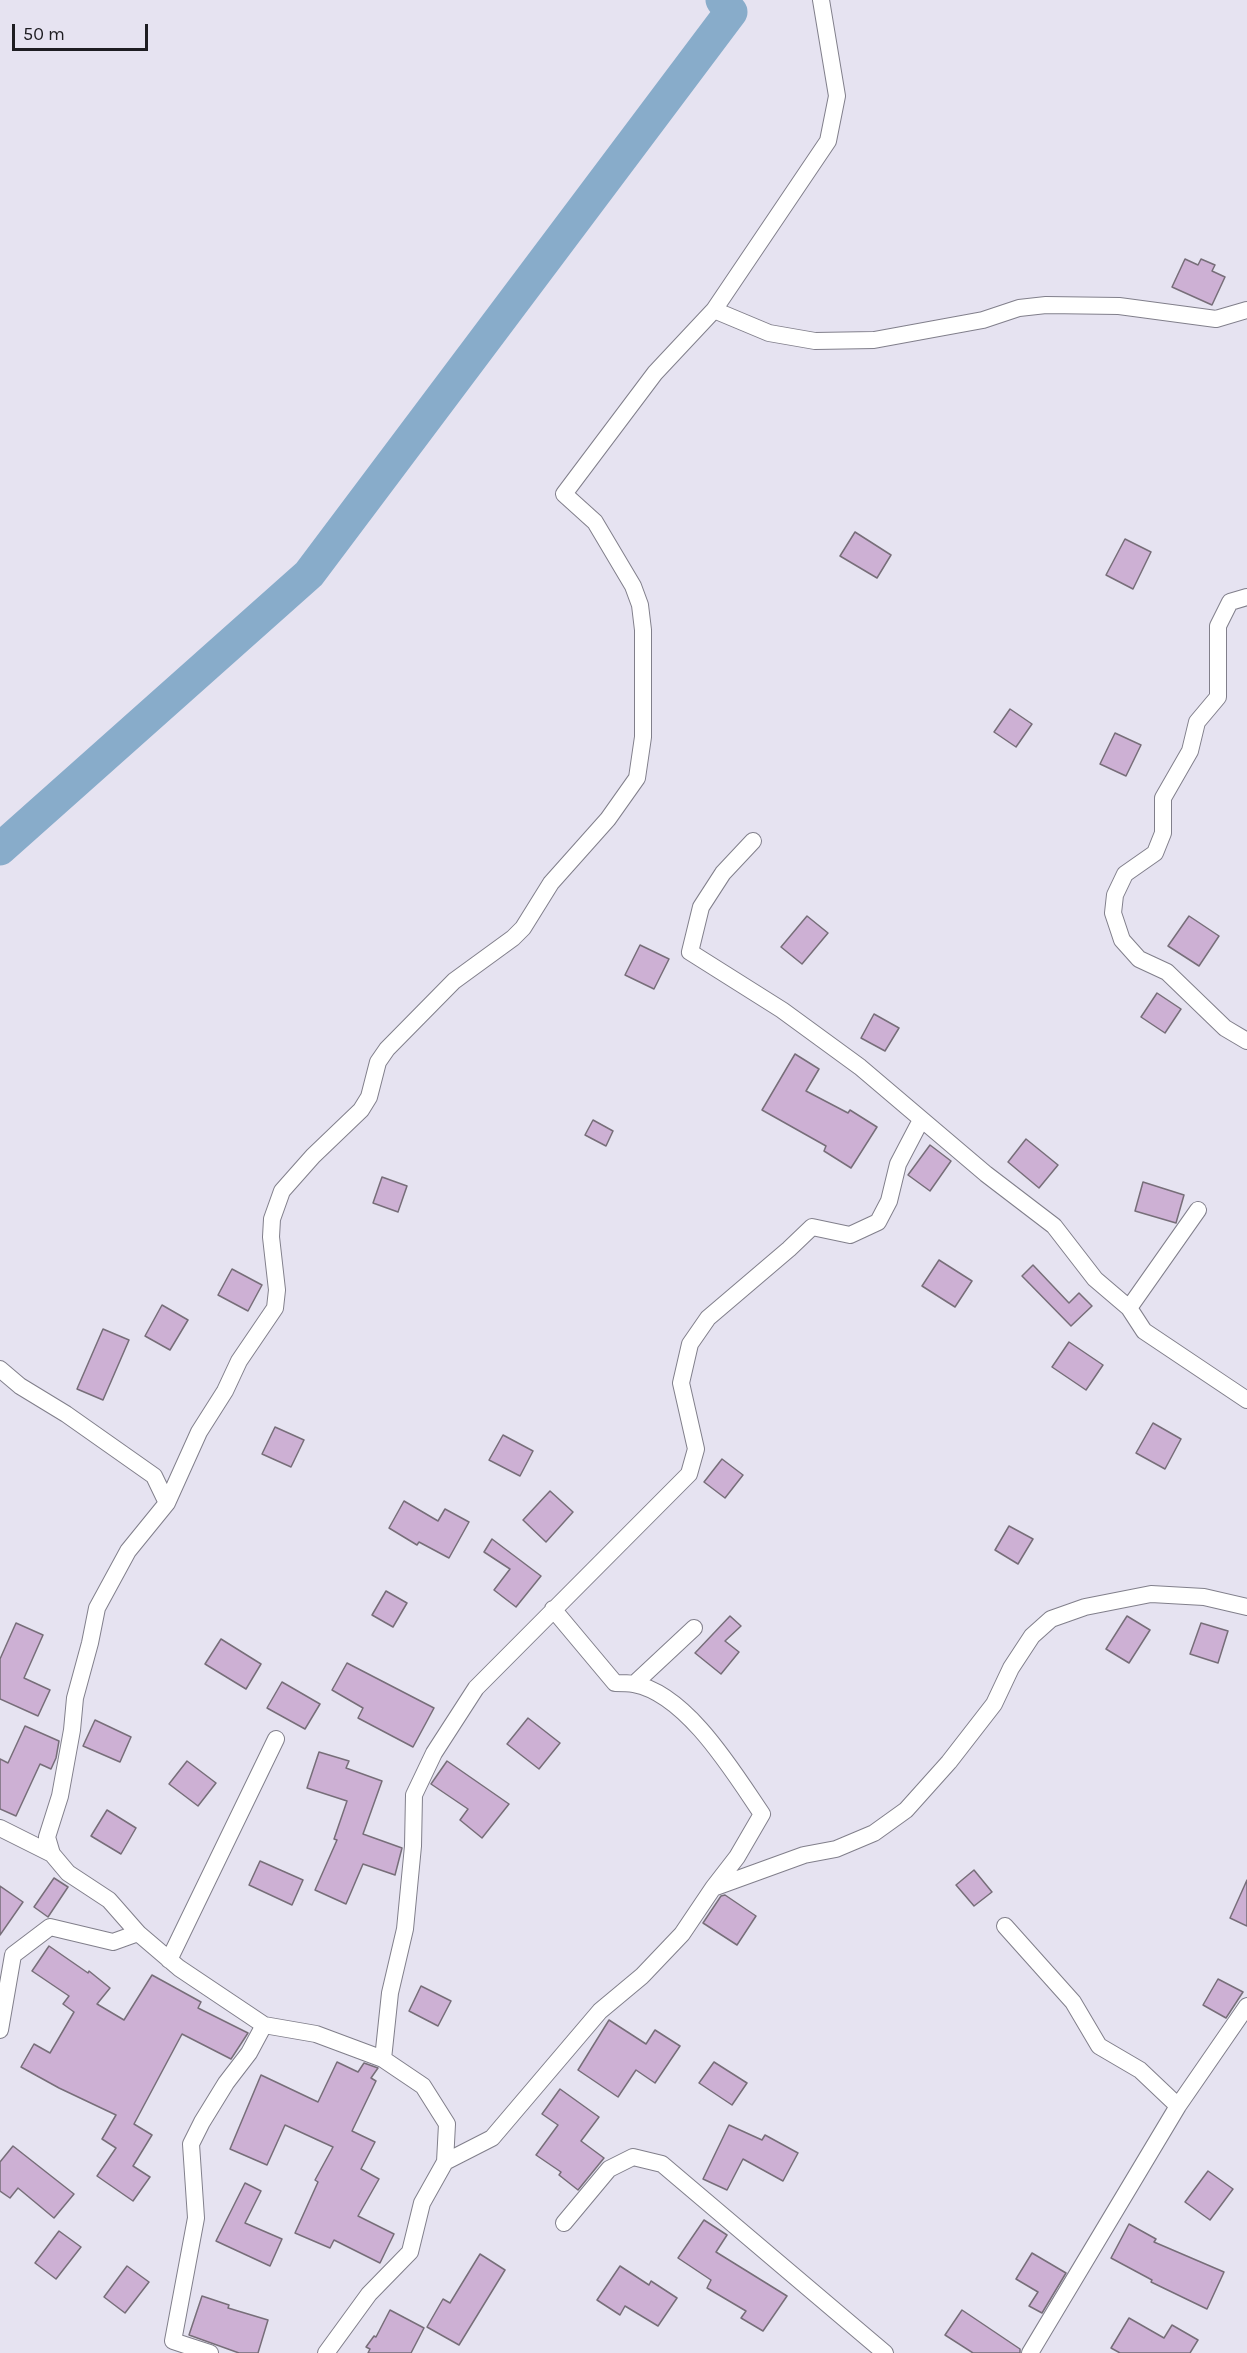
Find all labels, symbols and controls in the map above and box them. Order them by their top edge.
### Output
scale bar [15,12,152,50]
text: 50 m [23,23,65,45]

